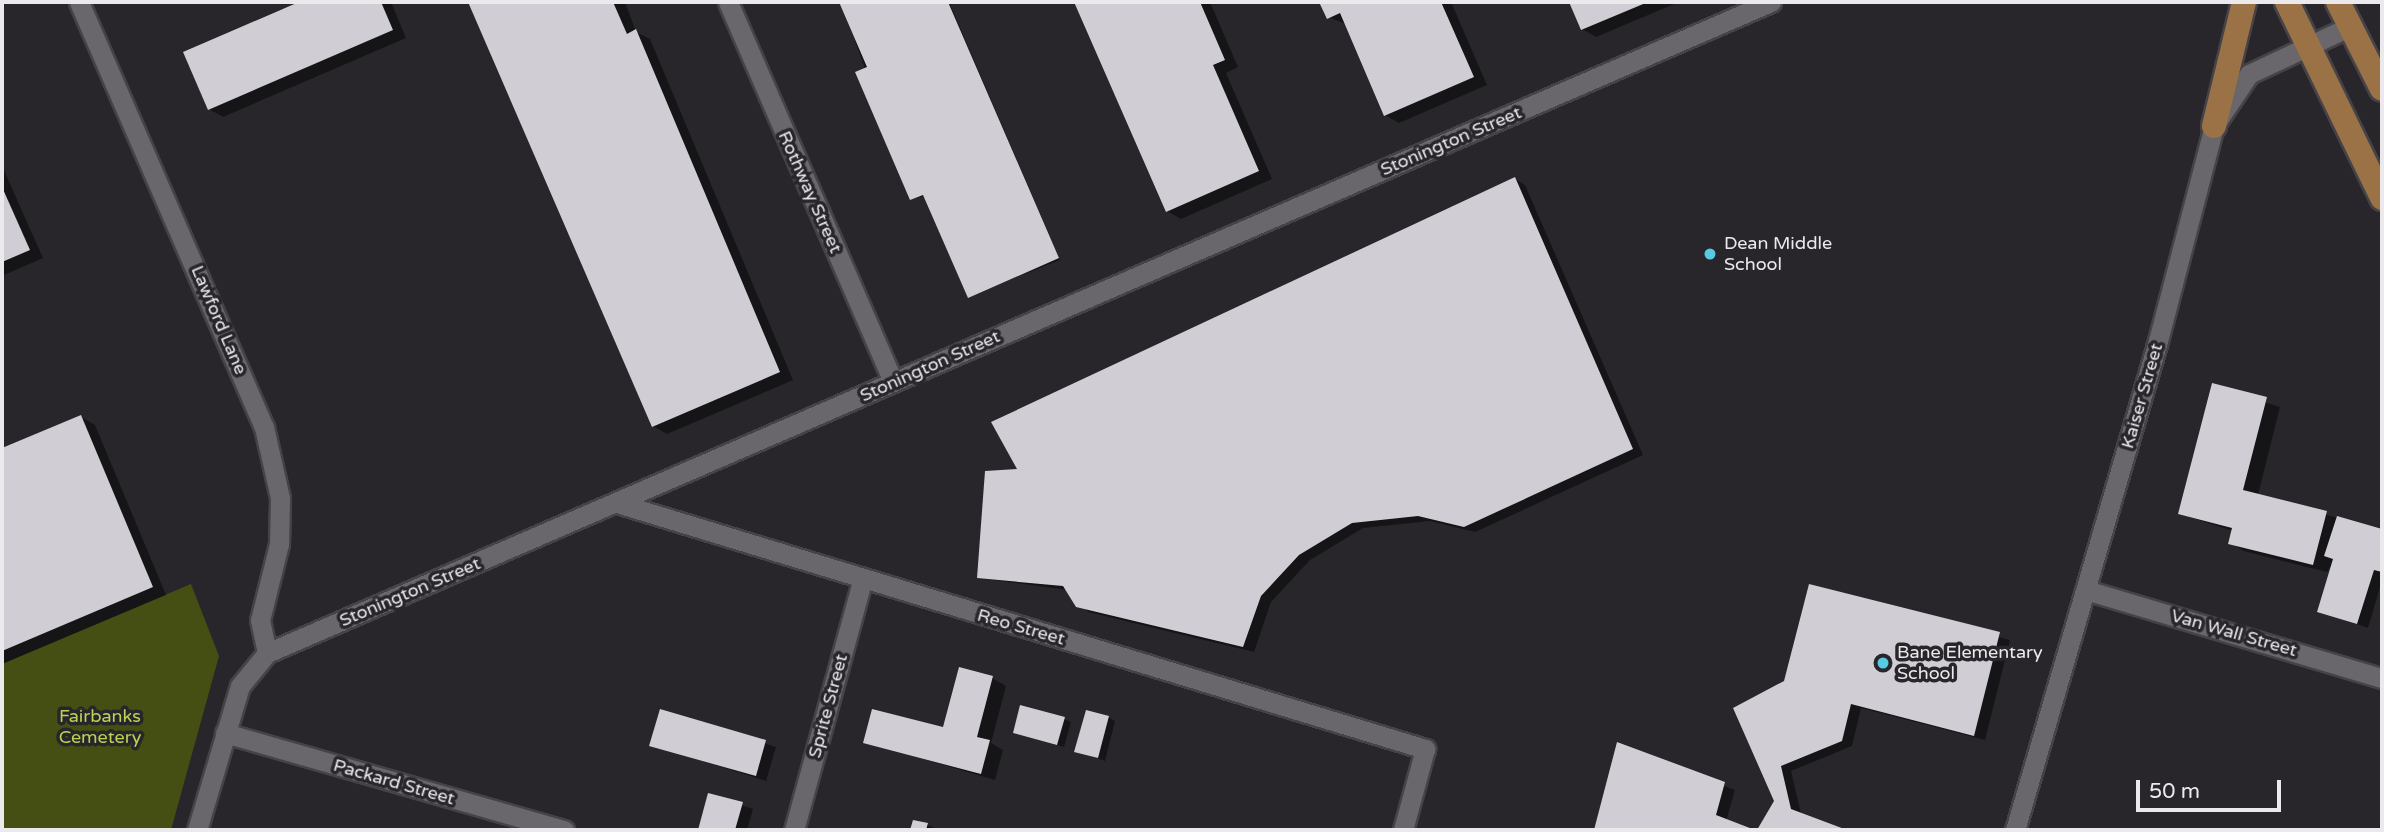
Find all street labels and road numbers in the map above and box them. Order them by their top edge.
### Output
street label: Stonington Street [1377,102,1525,180]
street label: Rothway Street [773,128,847,256]
street label: Lawford Lane [186,262,252,378]
street label: Stonington Street [857,325,1003,407]
street label: Kaiser Street [2117,341,2167,451]
street label: Stonington Street [336,553,484,631]
street label: Reo Street [975,604,1067,650]
street label: Van Wall Street [2169,605,2299,661]
street label: Sprite Street [804,652,852,760]
street label: Packard Street [331,754,457,810]

